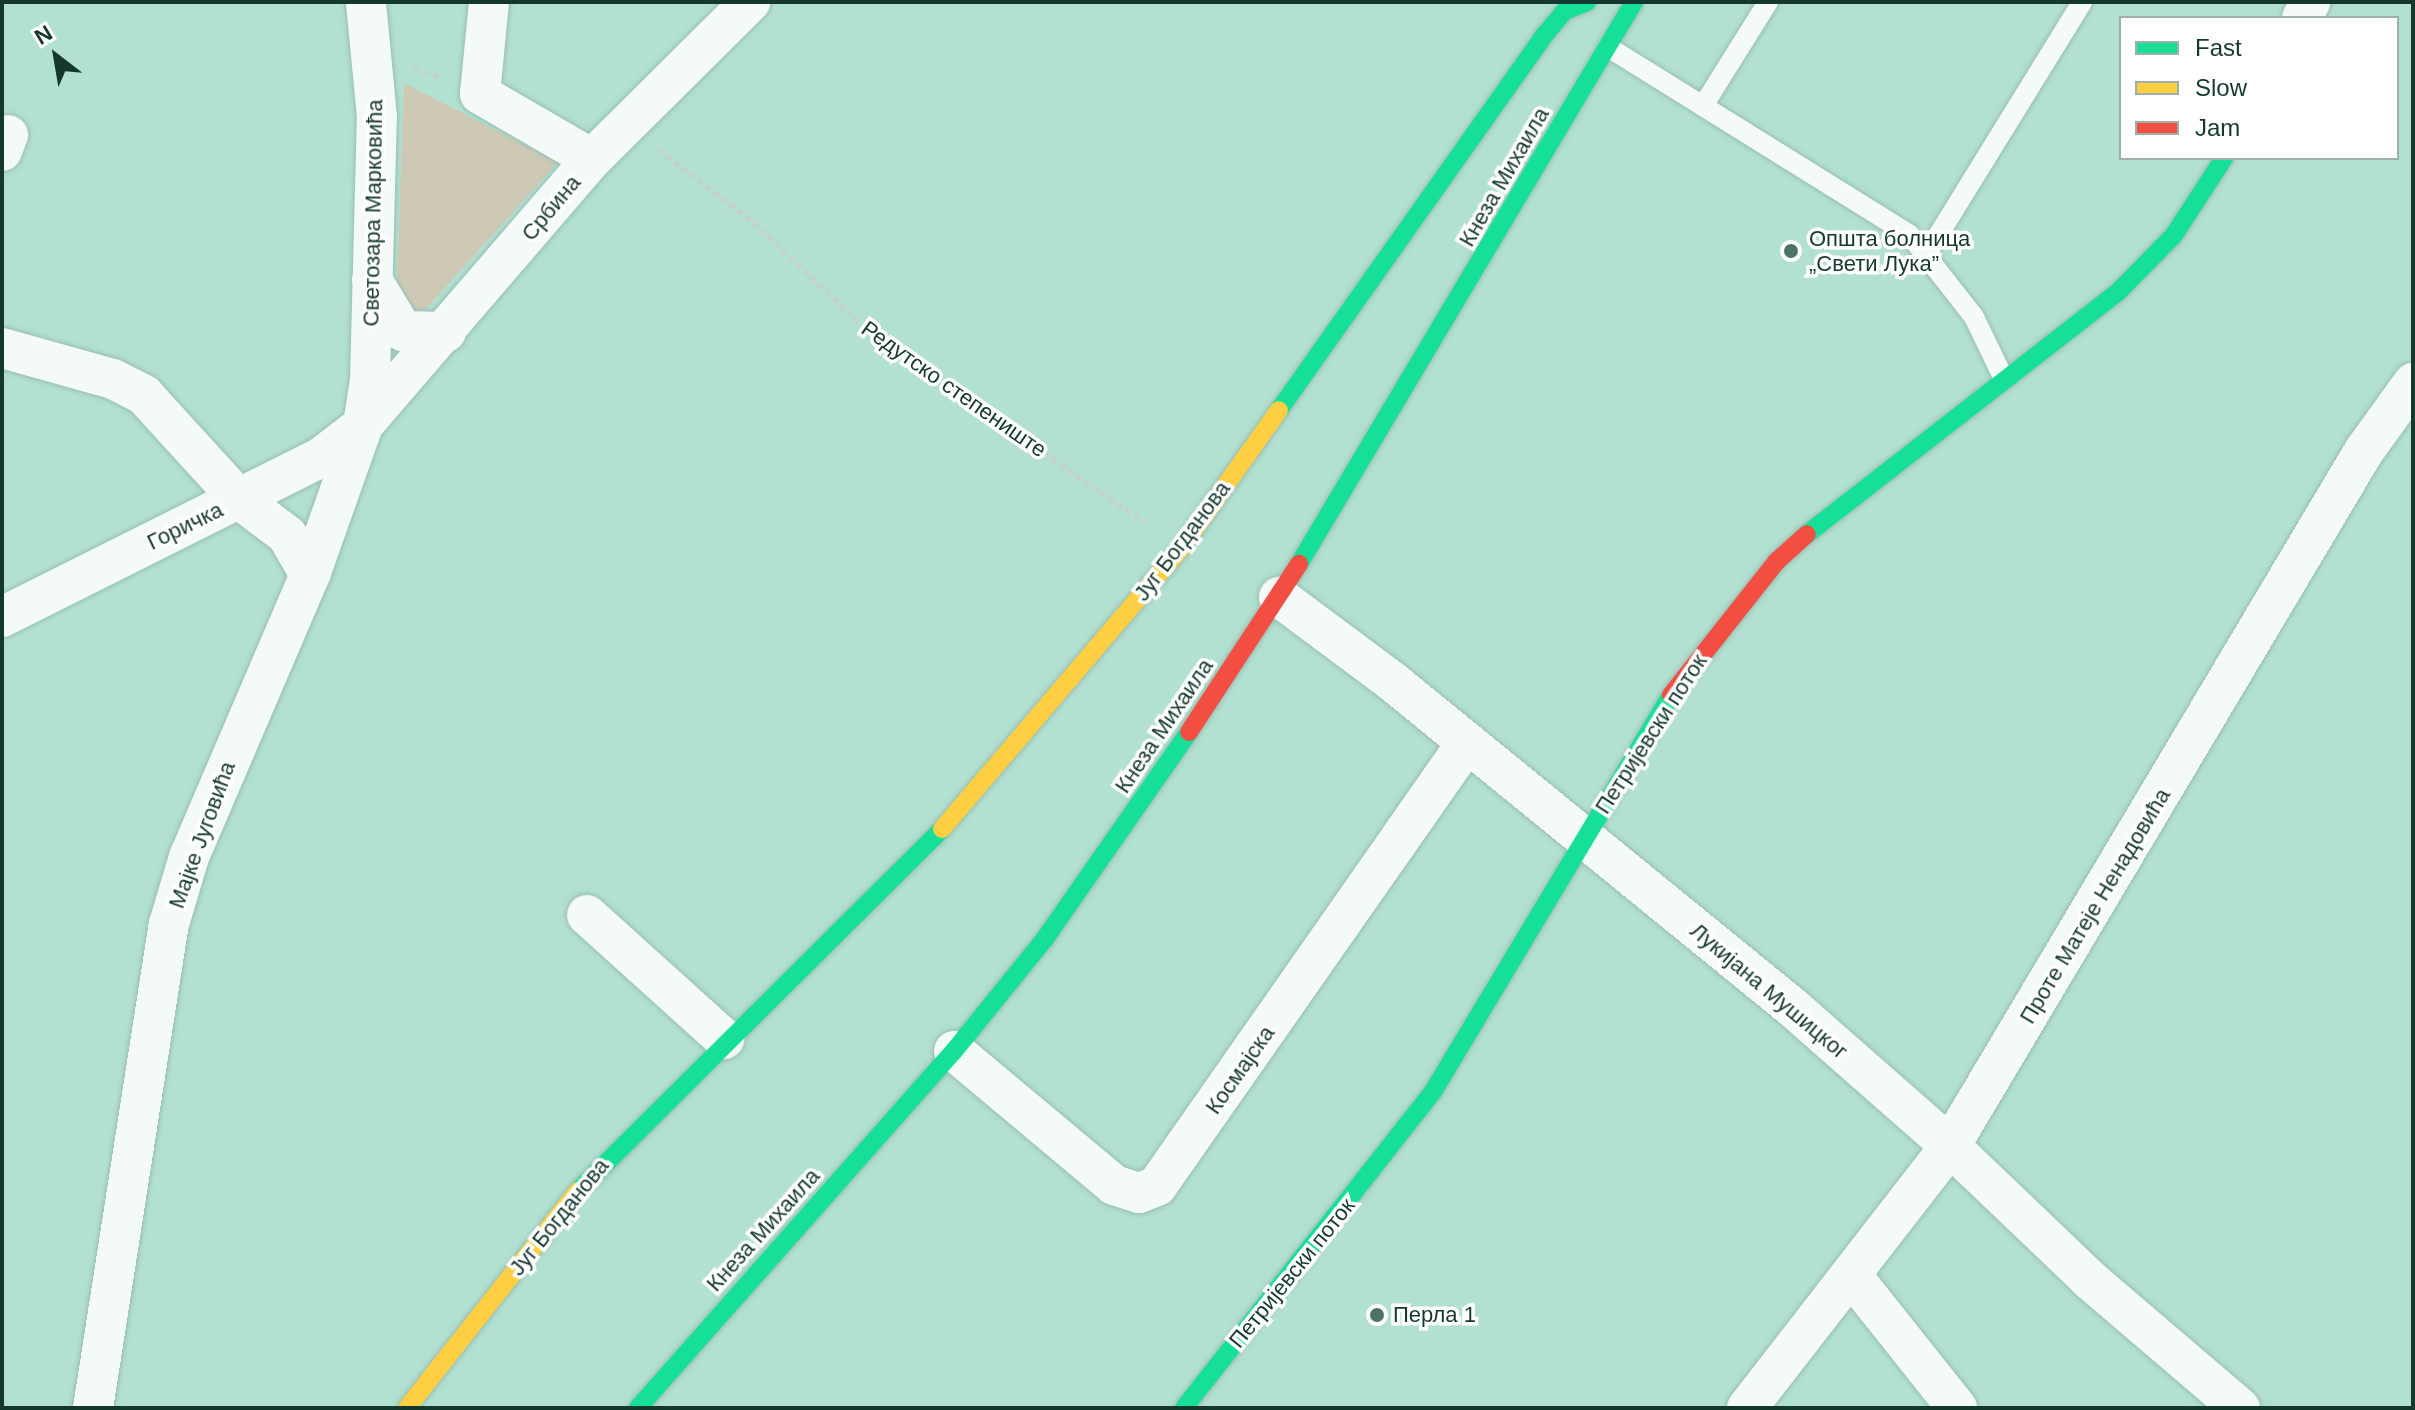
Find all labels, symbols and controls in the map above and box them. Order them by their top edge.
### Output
north arrow [16,16,96,96]
legend [2119,16,2399,160]
text: N [30,20,57,50]
text: Fast [2195,34,2242,61]
text: Slow [2195,74,2247,101]
street label: Светозара Марковића [358,99,388,327]
street label: Кнеза Михаила [1454,103,1554,251]
text: Jam [2195,114,2240,141]
street label: Србина [516,170,586,246]
place label: Општа болница „Свети Лука” [1809,225,1970,276]
marker: Општа болница „Свети Лука” [1780,240,1802,262]
street label: Редутско степениште [856,315,1052,463]
street label: Југ Богданова [1128,476,1236,606]
street label: Горичка [143,496,227,556]
street label: Петријевски поток [1590,649,1712,819]
street label: Кнеза Михаила [1109,654,1219,798]
street label: Мајке Југовића [163,758,241,912]
street label: Проте Матеје Ненадовића [2014,784,2176,1028]
street label: Лукијана Мушицког [1685,917,1853,1065]
street label: Космајска [1200,1021,1280,1119]
street label: Југ Богданова [504,1153,614,1281]
street label: Кнеза Михаила [701,1163,825,1297]
street label: Петријевски поток [1224,1193,1360,1353]
place label: Перла 1 [1393,1302,1476,1328]
marker: Перла 1 [1368,1306,1386,1324]

